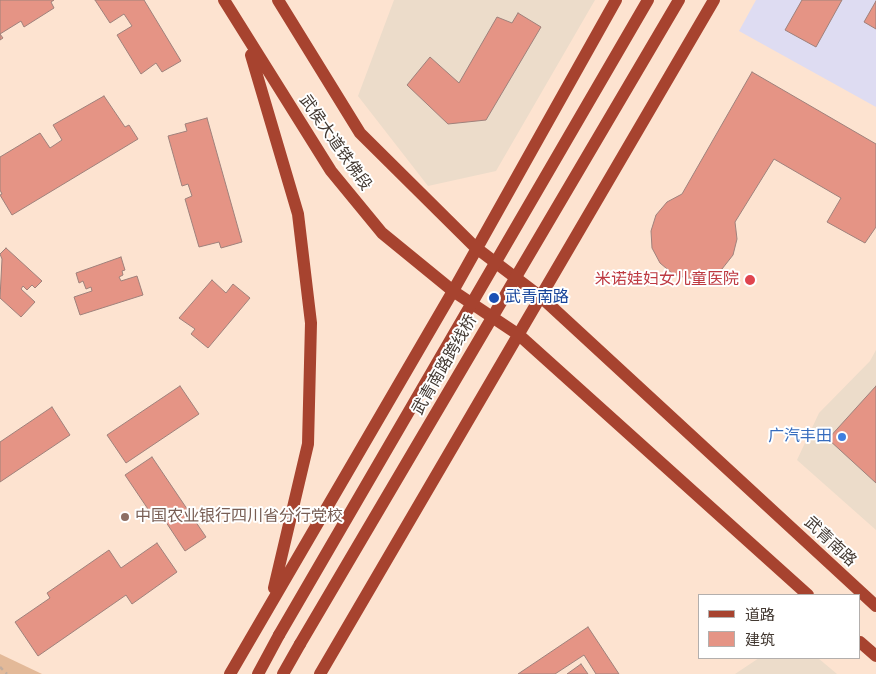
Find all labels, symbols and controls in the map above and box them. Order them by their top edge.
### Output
street label: 武侯大道铁佛段 [295,92,375,194]
place label: 米诺娃妇女儿童医院 [595,270,739,290]
marker: 米诺娃妇女儿童医院 [743,273,757,287]
place label: 武青南路 [505,288,569,308]
marker: 武青南路 [487,291,501,305]
street label: 武青南路跨线桥 [409,312,481,418]
place label: 广汽丰田 [768,427,832,447]
marker: 广汽丰田 [836,431,848,443]
place label: 中国农业银行四川省分行党校 [135,507,343,527]
marker: 中国农业银行四川省分行党校 [119,511,131,523]
street label: 武青南路 [800,513,860,571]
legend [698,594,861,659]
text: 道路 [745,605,775,624]
text: 建筑 [745,630,775,649]

